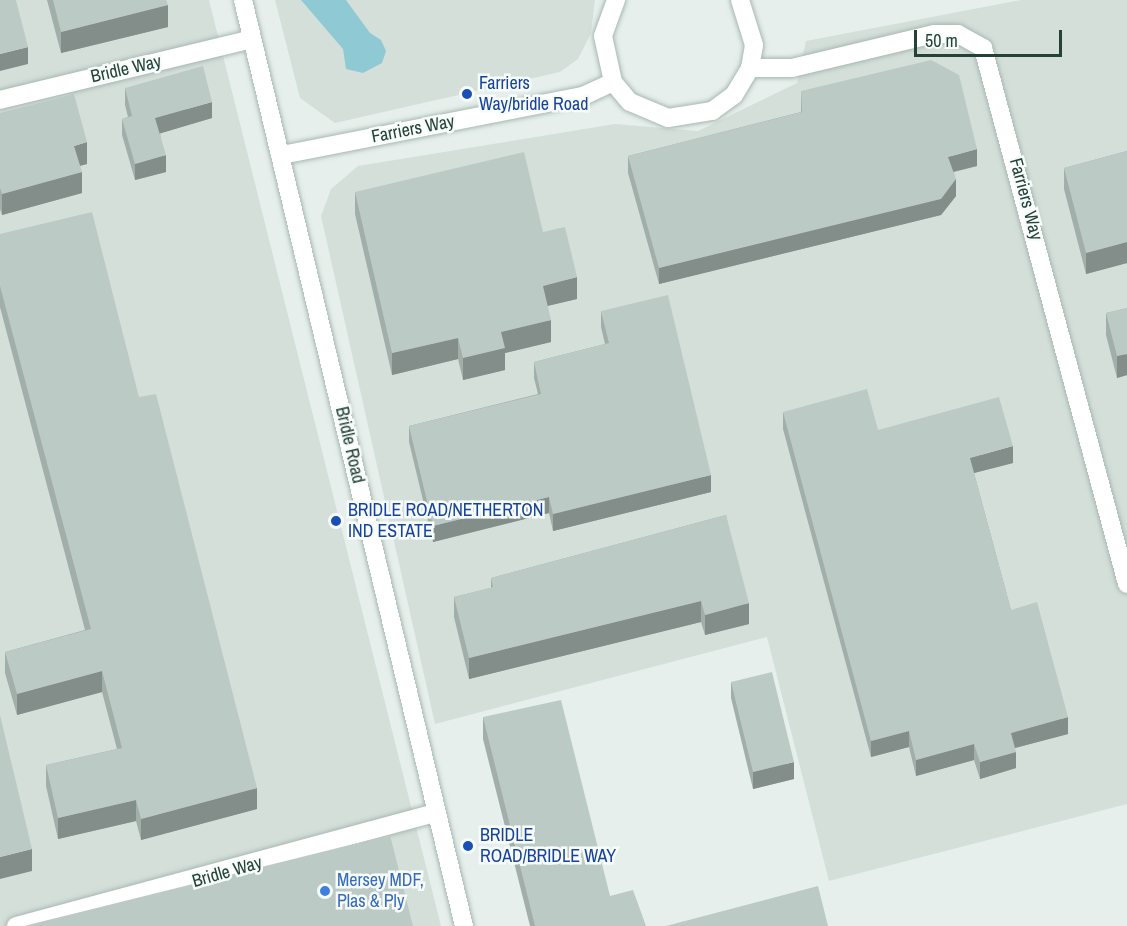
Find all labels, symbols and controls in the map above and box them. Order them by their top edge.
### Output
scale bar [917,18,1066,56]
text: 50 m [925,28,958,53]
street label: Bridle Way [89,50,163,88]
place label: Farriers Way/bridle Road [479,73,588,116]
marker: Farriers Way/bridle Road [460,87,474,101]
street label: Farriers Way [370,110,456,148]
street label: Farriers Way [1005,156,1047,242]
street label: Bridle Road [331,405,369,485]
place label: BRIDLE ROAD/NETHERTON IND ESTATE [348,500,543,542]
marker: BRIDLE ROAD/NETHERTON IND ESTATE [329,514,343,528]
place label: BRIDLE ROAD/BRIDLE WAY [480,825,616,868]
marker: BRIDLE ROAD/BRIDLE WAY [461,839,475,853]
street label: Bridle Way [190,852,264,892]
place label: Mersey MDF, Plas & Ply [337,870,424,912]
marker: Mersey MDF, Plas & Ply [318,884,332,898]

